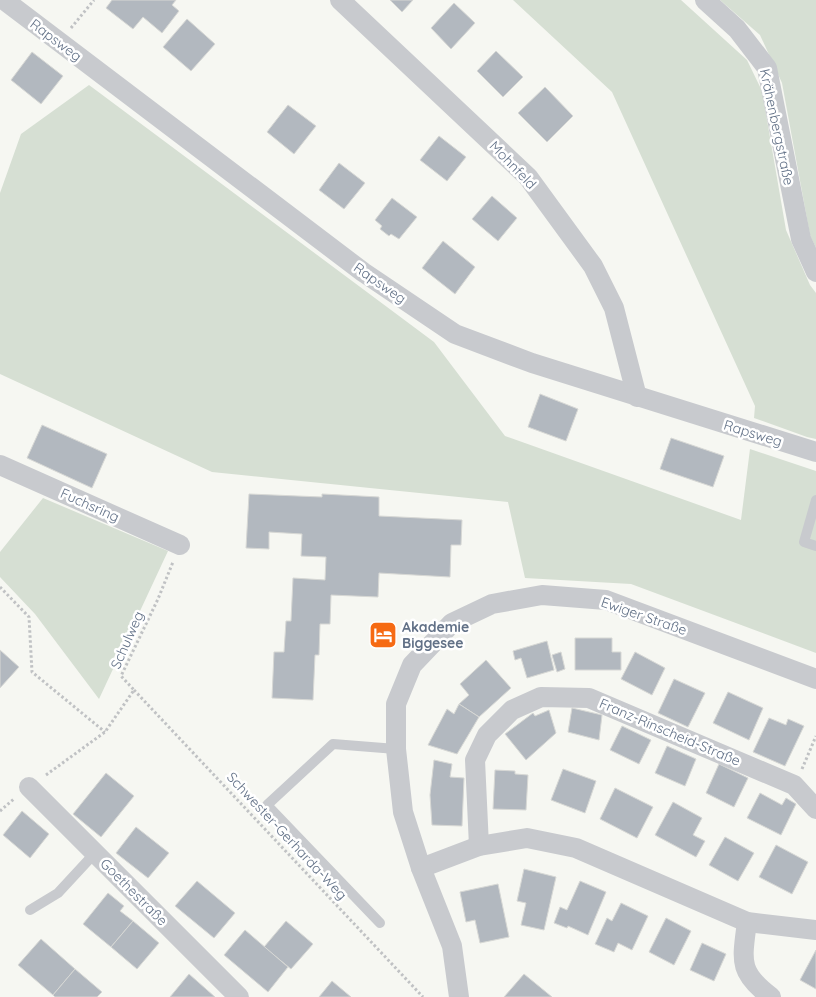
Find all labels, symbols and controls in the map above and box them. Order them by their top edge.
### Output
street label: Rapsweg [27,15,85,65]
street label: Krähenbergstraße [756,67,798,187]
street label: Mohnfeld [486,137,540,193]
street label: Rapsweg [350,258,410,308]
street label: Rapsweg [722,416,784,450]
street label: Fuchsring [58,484,122,526]
street label: Ewiger Straße [599,593,689,639]
street label: Schulweg [106,608,148,672]
place label: Akademie Biggesee [402,618,469,652]
hotel icon: Akademie Biggesee [368,620,398,650]
street label: Franz-Rinscheid-Straße [597,694,743,770]
street label: Schwester-Gerharda-Weg [223,768,351,904]
street label: Goethestraße [96,854,172,930]

